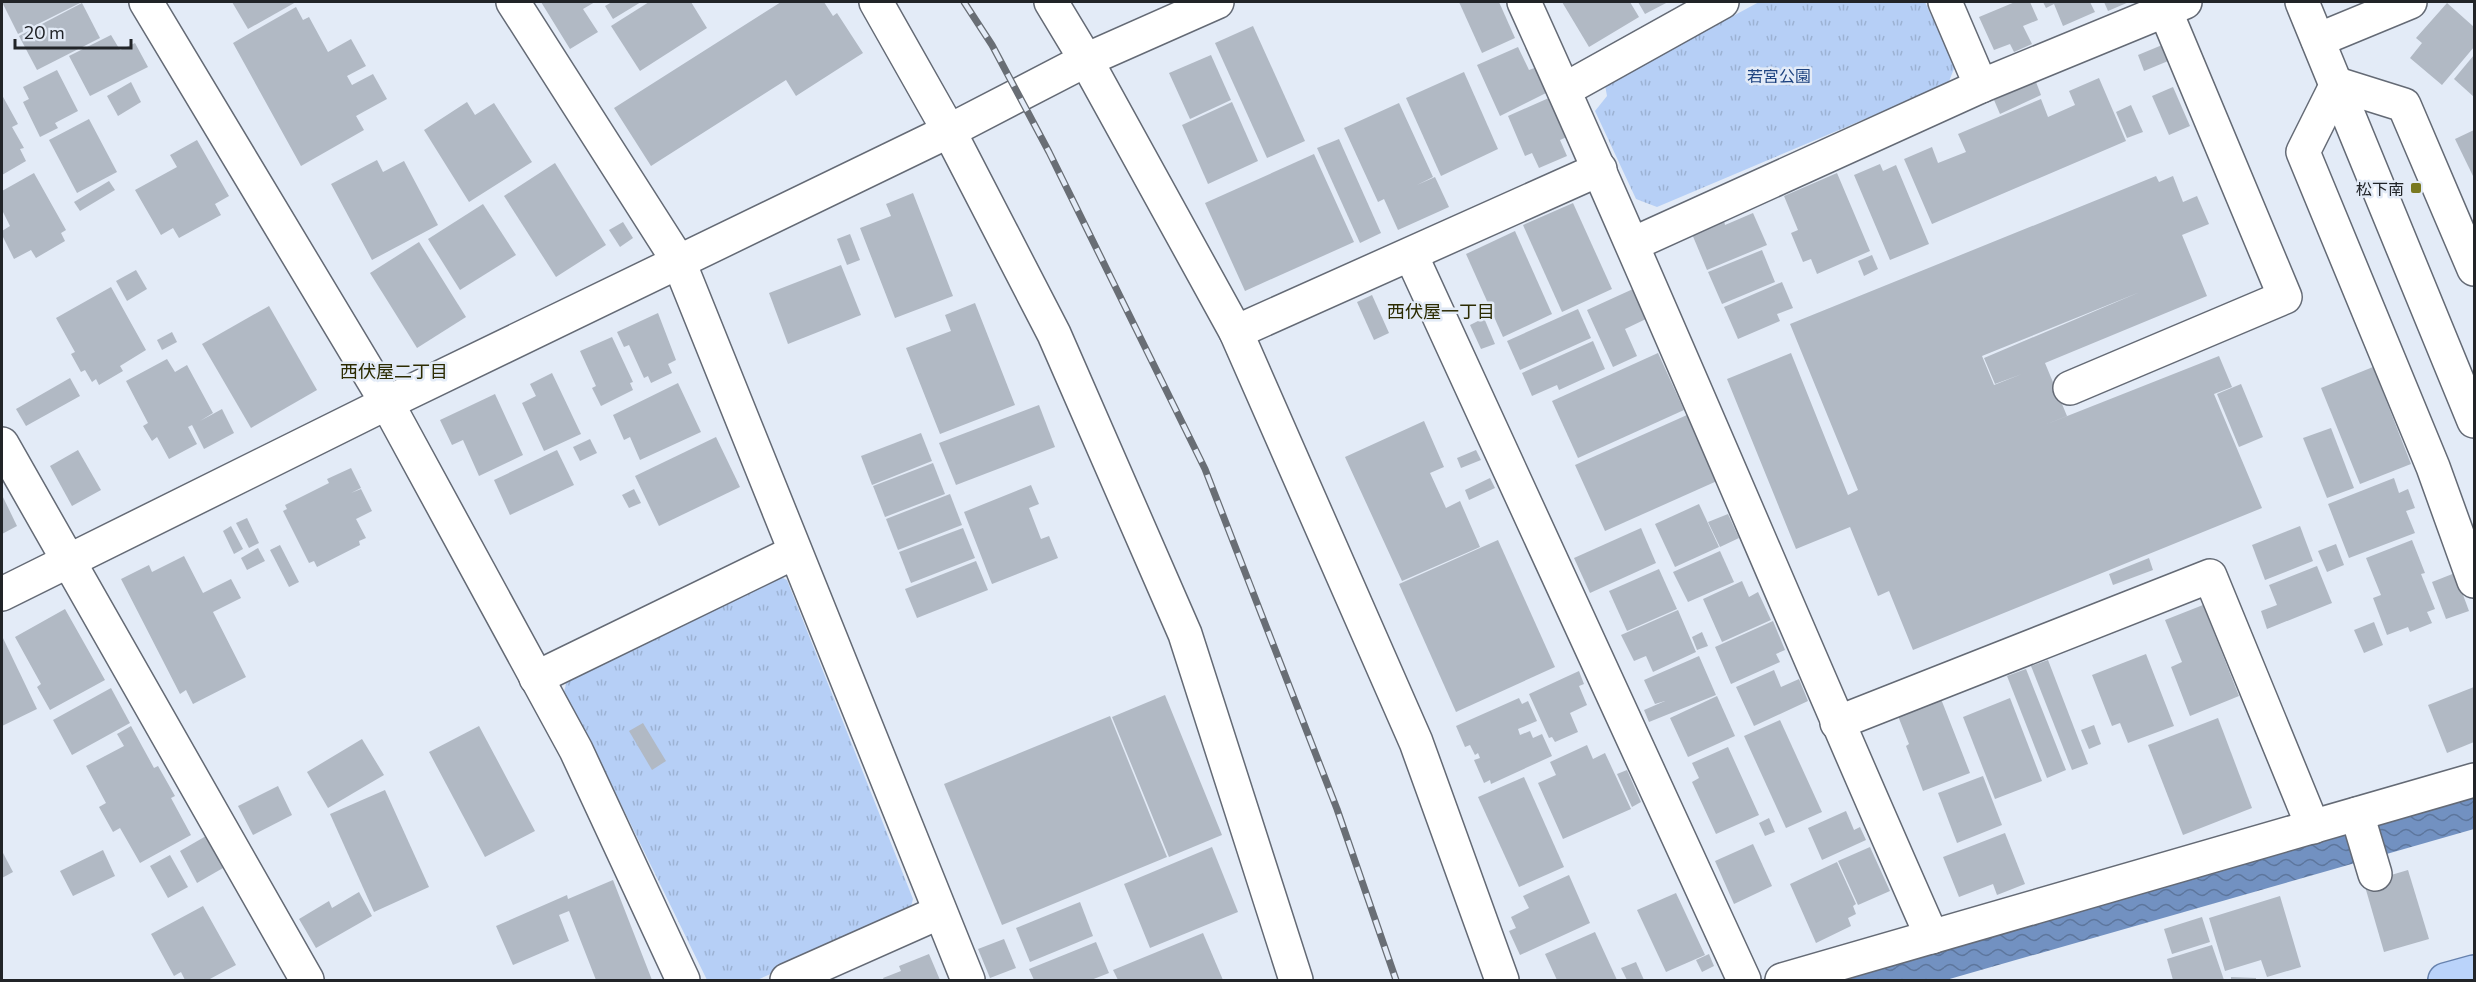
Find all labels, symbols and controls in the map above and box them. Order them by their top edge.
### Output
scale bar [15,12,130,50]
text: 20 m [24,21,65,43]
park label: 若宮公園 [1747,66,1811,85]
place label: 松下南 [2356,179,2404,198]
marker: 松下南 [2409,181,2423,195]
district label: 西伏屋一丁目 [1387,300,1495,322]
district label: 西伏屋二丁目 [340,360,448,382]

